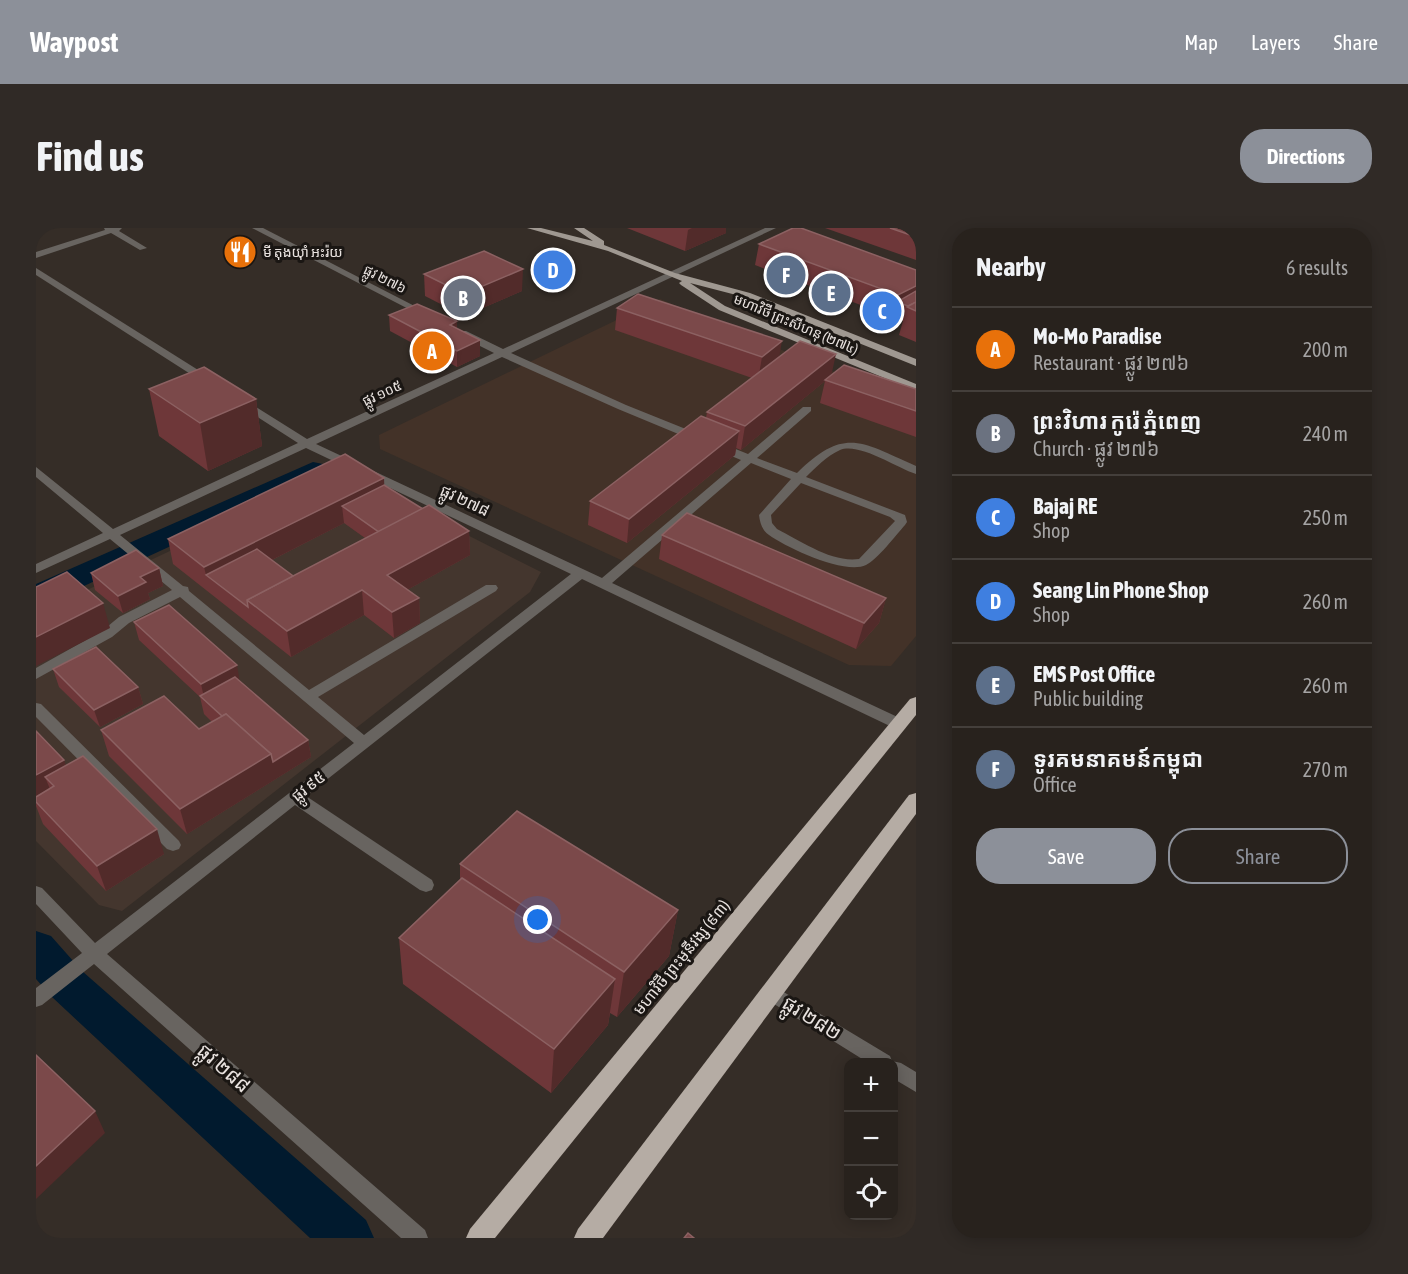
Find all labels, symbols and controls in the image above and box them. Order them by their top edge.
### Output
text: Waypost [30,26,118,58]
text: Map [1184,30,1218,54]
text: Layers [1251,30,1301,54]
text: Share [1334,30,1378,54]
button: Directions [1240,129,1372,183]
text: Find us [36,132,144,180]
restaurant icon: មី តុងយ៉ាំ អះរ៉យ [222,234,258,270]
place label: មី តុងយ៉ាំ អះរ៉យ [263,244,343,260]
pin: D [534,248,572,292]
pin: F [766,252,806,298]
text: Nearby [976,252,1046,282]
text: 6 results [1286,256,1348,279]
street label: ផ្លូវ ២៧៦ [359,261,409,300]
pin: E [812,270,850,316]
pin: B [444,276,482,320]
pin: C [862,288,902,334]
street label: មហាវិថី ព្រះសីហនុ (២៧៤) [731,290,861,358]
text: Mo-Mo Paradise [1033,323,1162,349]
pin: A [412,328,452,374]
text: A [991,338,1000,361]
text: 200 m [1303,338,1348,361]
text: Restaurant · ផ្លូវ ២៧៦ [1033,351,1189,374]
street label: ផ្លូវ ១០៥ [360,377,406,413]
text: ព្រះវិហារ កូរ៉េ ភ្នំពេញ [1033,408,1201,434]
text: B [991,422,1000,445]
text: 240 m [1303,422,1348,445]
text: Church · ផ្លូវ ២៧៦ [1033,437,1159,460]
street label: ផ្លូវ ២៧៨ [435,481,492,524]
text: Bajaj RE [1033,493,1097,519]
text: C [991,506,1000,529]
text: 250 m [1303,506,1348,529]
text: Shop [1033,519,1070,542]
text: Seang Lin Phone Shop [1033,577,1209,603]
text: D [990,590,1001,613]
text: 260 m [1303,590,1348,613]
text: Shop [1033,603,1070,626]
text: EMS Post Office [1033,661,1155,687]
text: E [991,674,1000,697]
text: 260 m [1303,674,1348,697]
text: Public building [1033,687,1143,710]
text: ទូរគមនាគមន៍កម្ពុជា [1033,746,1203,772]
text: F [991,758,1000,781]
text: 270 m [1303,758,1348,781]
street label: ផ្លូវ ៩៥ [288,767,332,809]
text: Office [1033,773,1077,796]
button: Save [976,828,1156,884]
button: Share [1168,828,1348,884]
street label: មហាវិថី ព្រះមុនីវង្ស (៩៣) [628,895,735,1020]
your location [523,905,552,934]
street label: ផ្លូវ ២៨២ [775,991,846,1051]
street label: ផ្លូវ ២៨៨ [188,1038,255,1103]
map controls [844,1058,898,1220]
button: + [844,1058,898,1112]
button: − [844,1112,898,1166]
button: locate [844,1166,898,1220]

